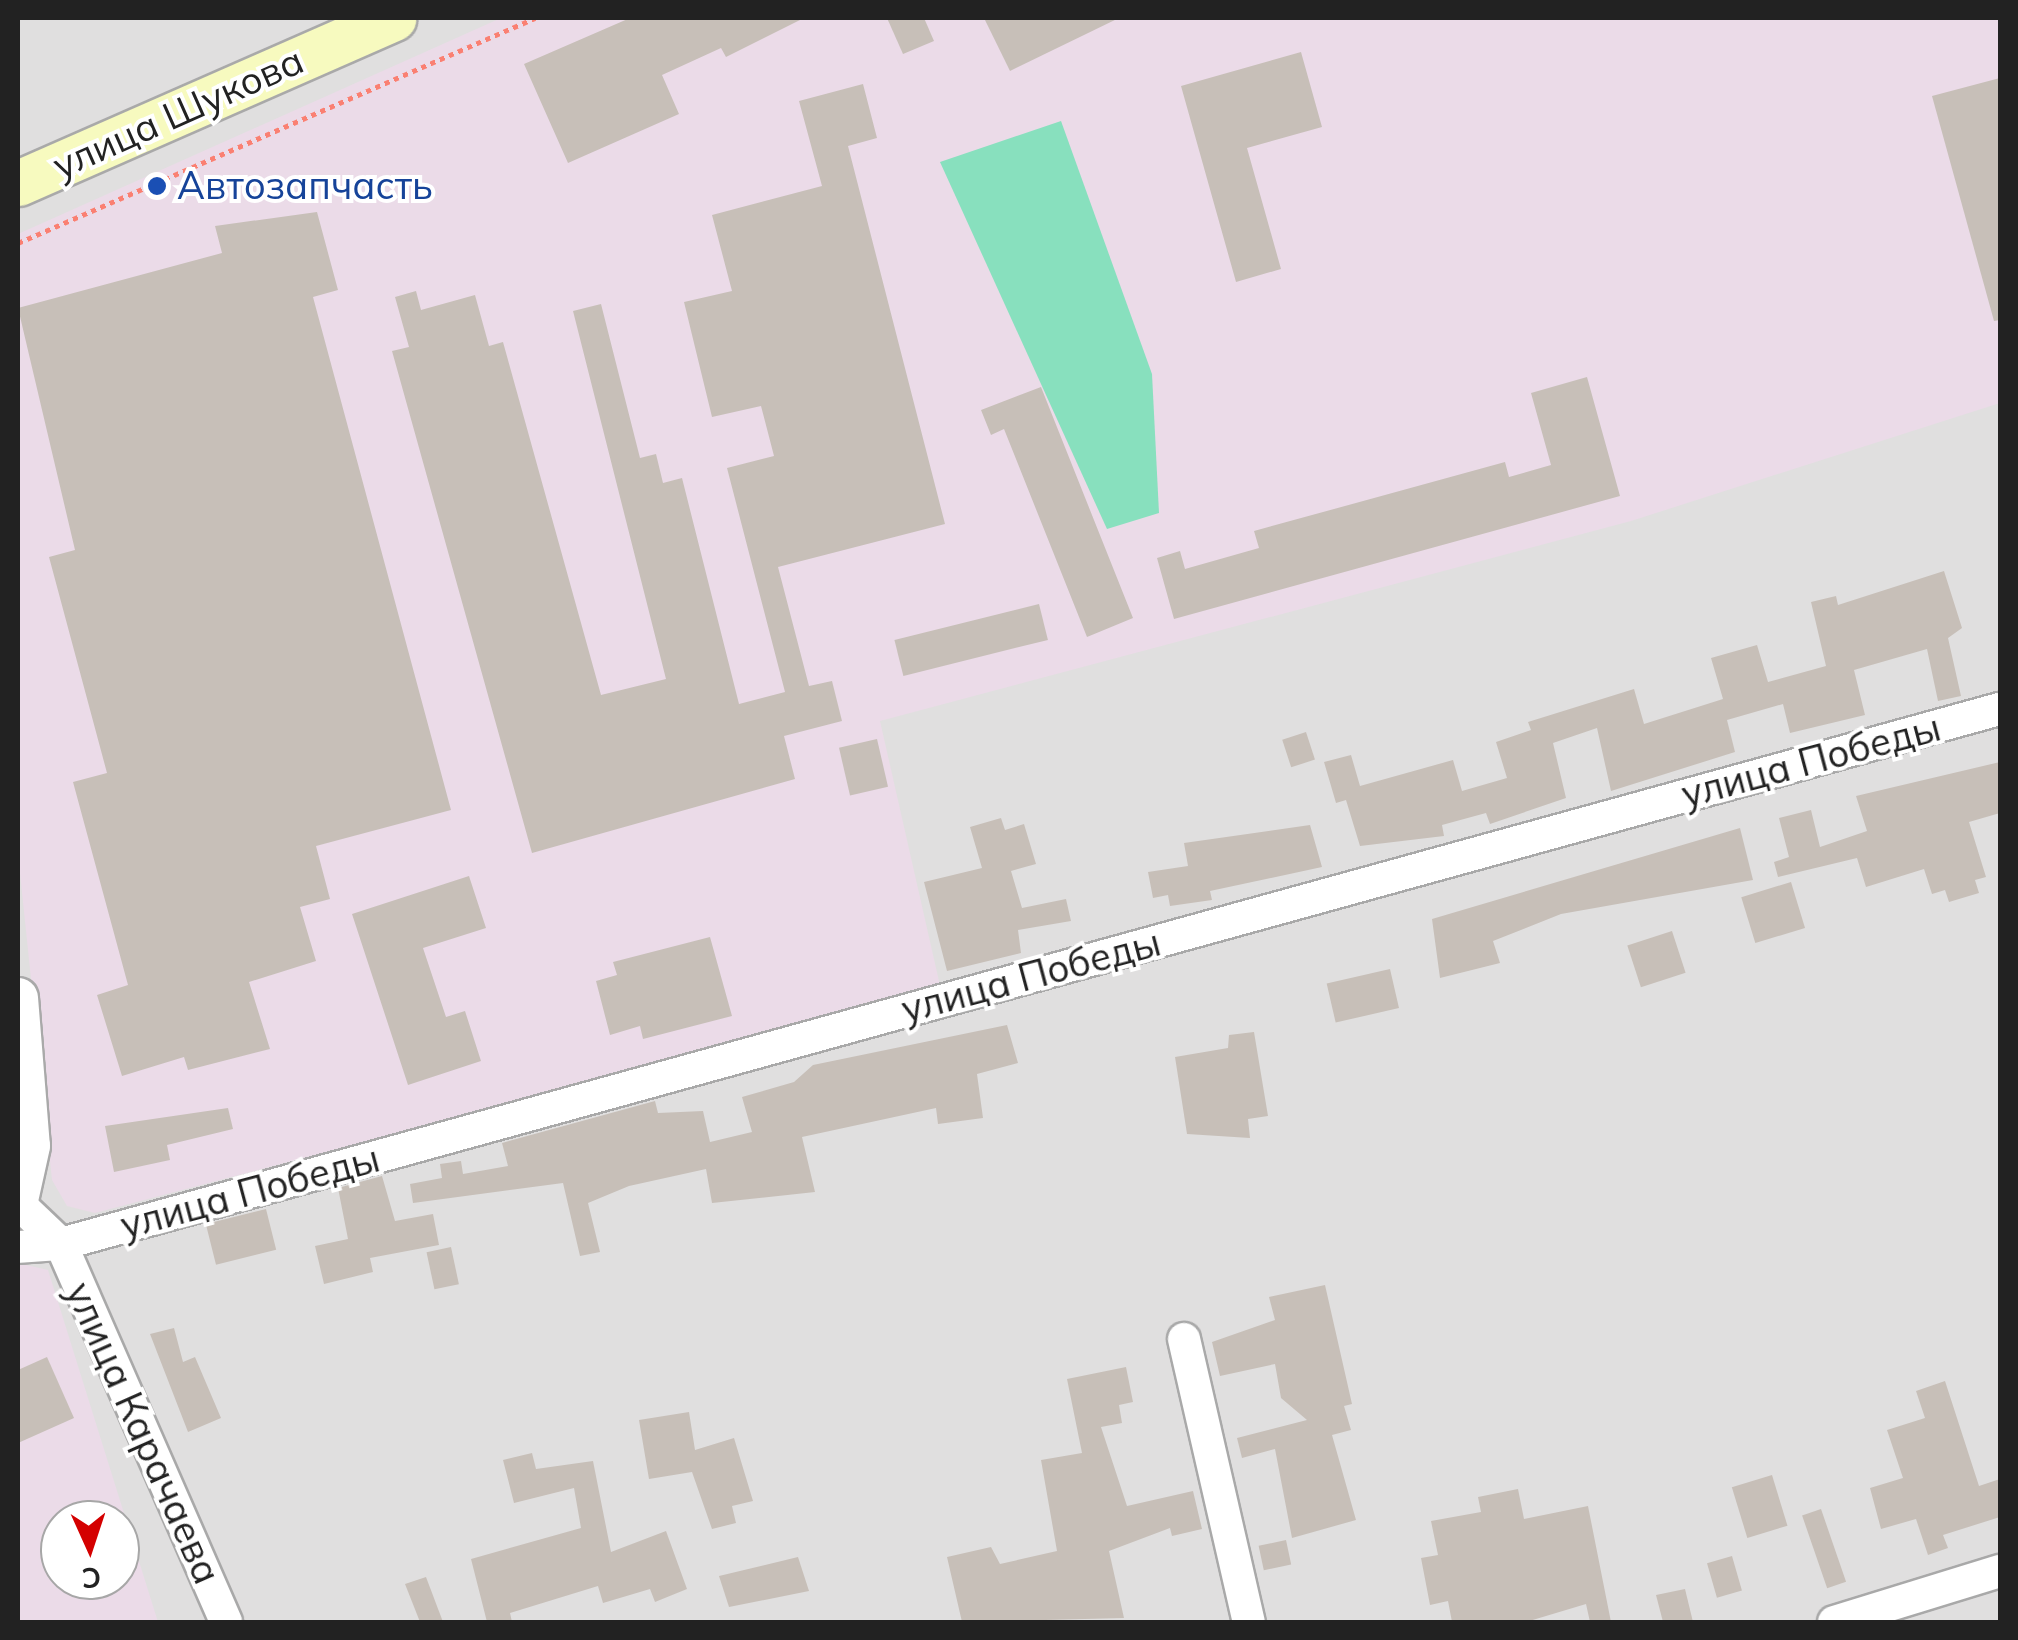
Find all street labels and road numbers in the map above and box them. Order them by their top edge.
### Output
street label: улица Шукова [46,37,310,189]
street label: улица Победы [1676,705,1946,817]
street label: улица Победы [896,920,1166,1032]
street label: улица Победы [115,1136,385,1248]
street label: улица Карачаева [56,1275,230,1591]

